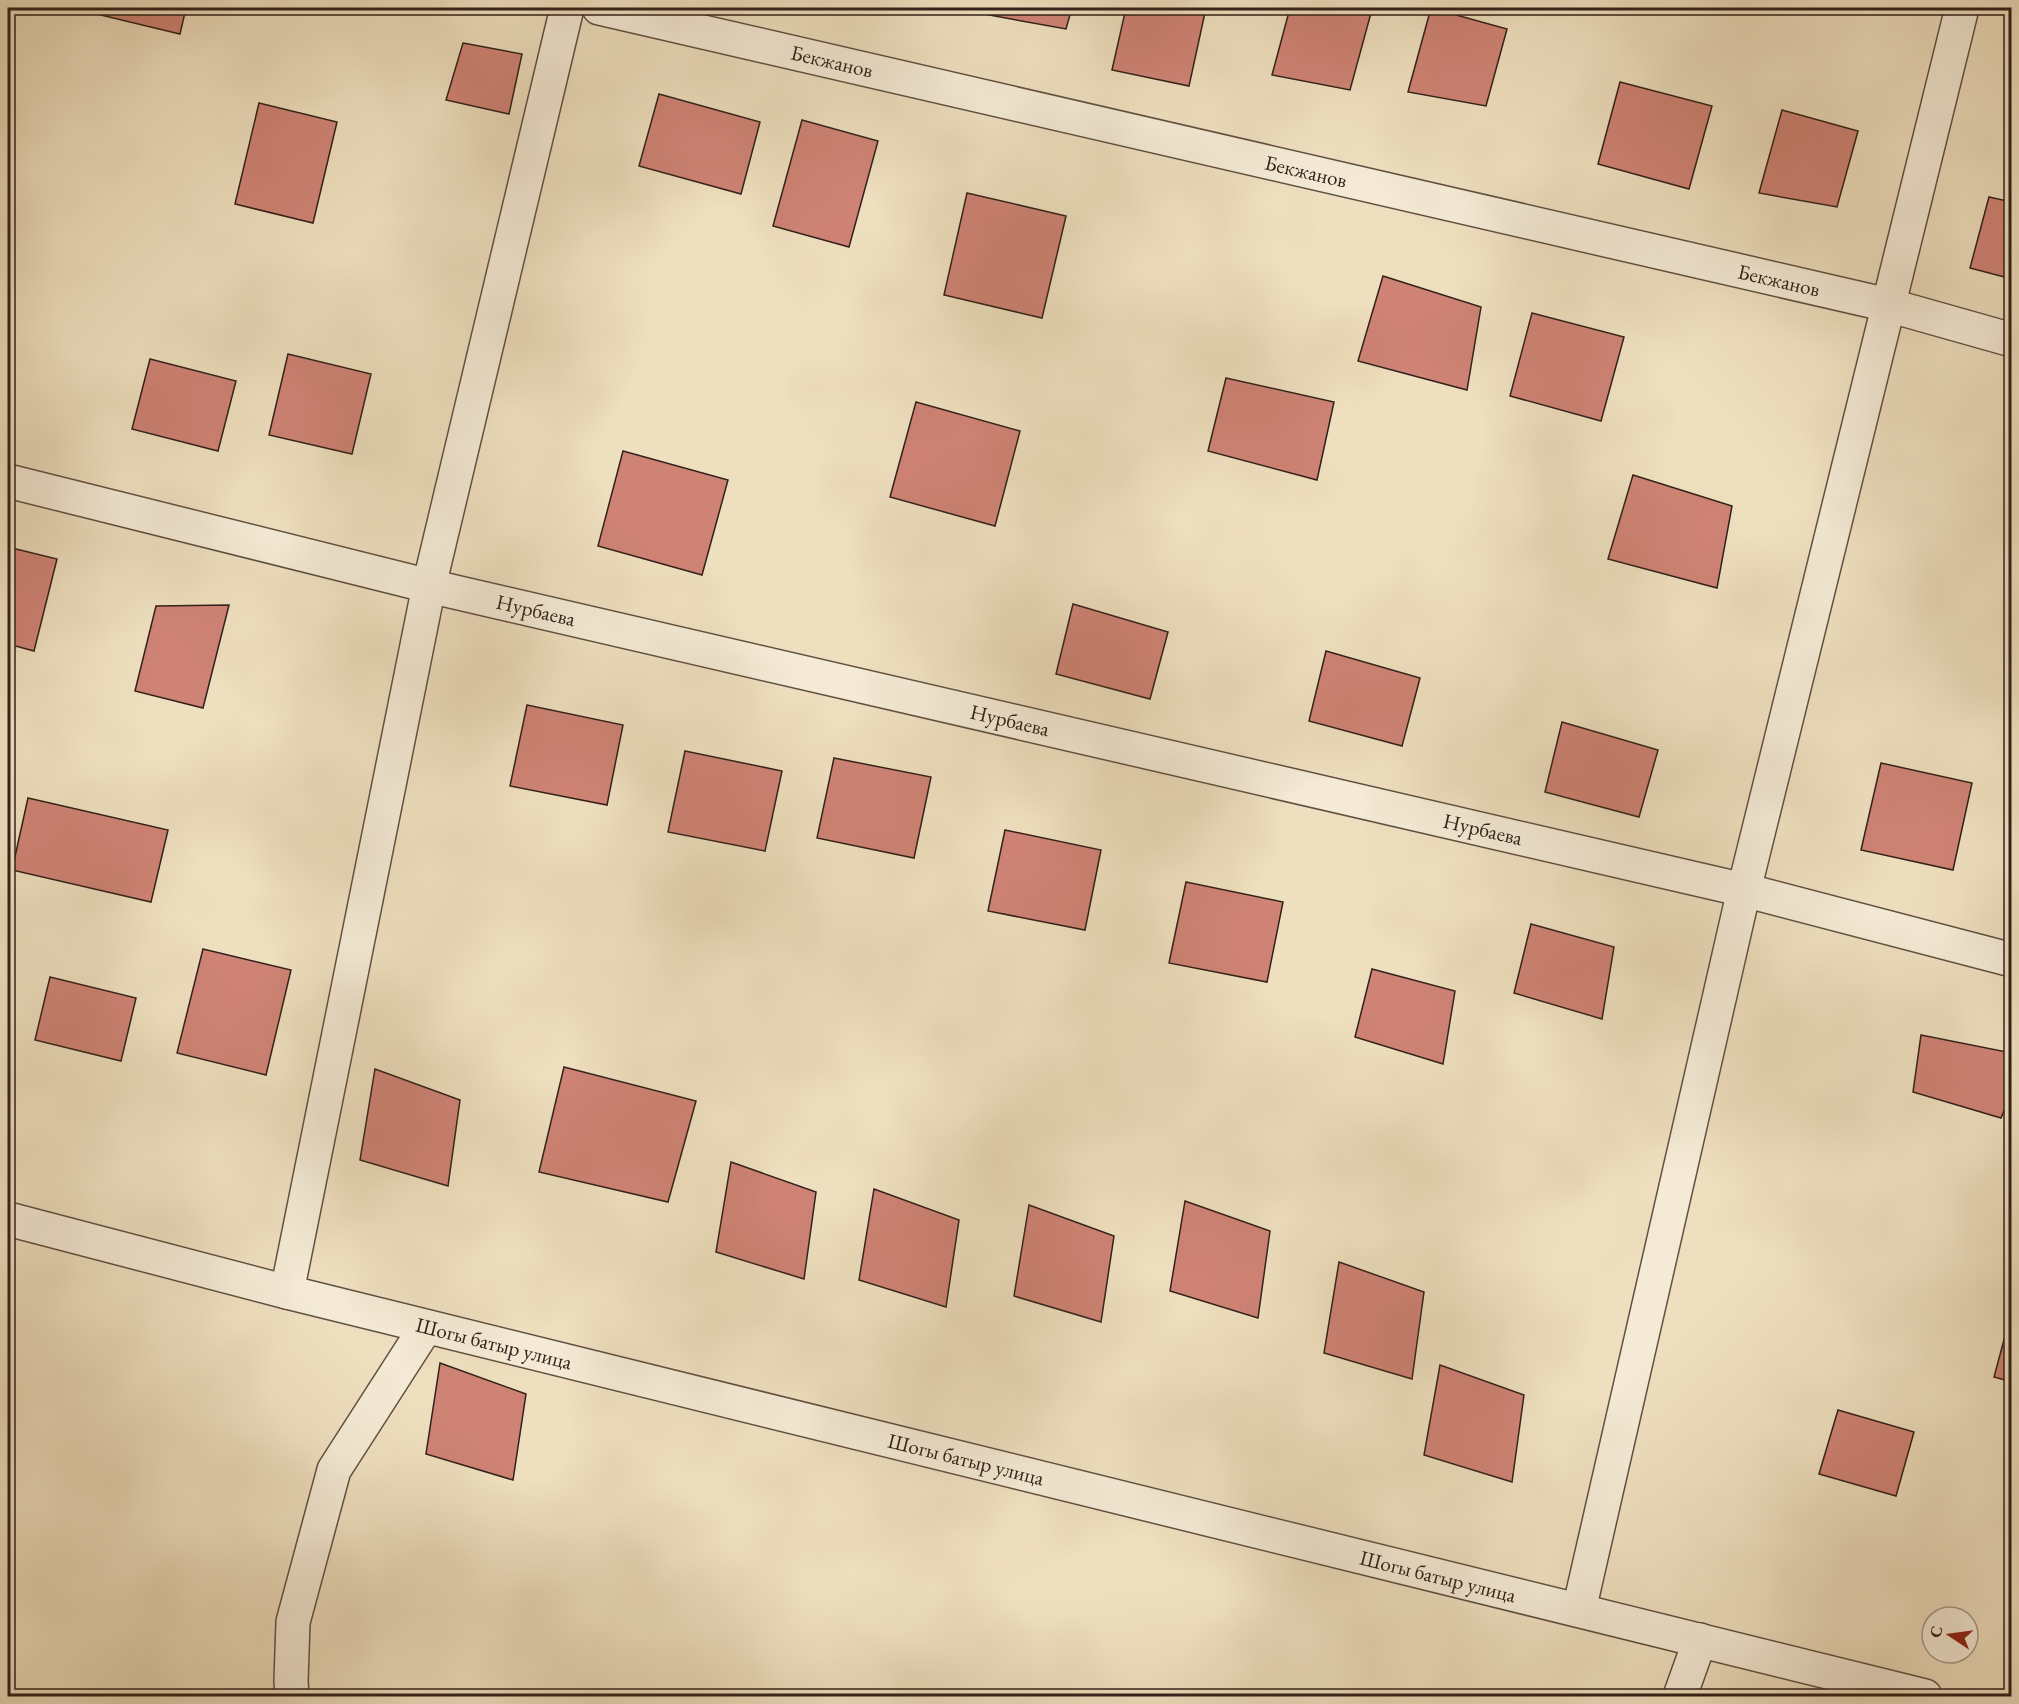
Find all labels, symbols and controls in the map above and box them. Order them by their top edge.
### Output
street label: Бекжанов [788,38,876,84]
street label: Бекжанов [1262,148,1350,194]
street label: Бекжанов [1735,257,1823,303]
street label: Нурбаева [494,588,579,632]
street label: Нурбаева [968,698,1053,742]
street label: Нурбаева [1441,807,1526,851]
street label: Шогы батыр улица [413,1311,576,1376]
street label: Шогы батыр улица [885,1427,1048,1492]
street label: Шогы батыр улица [1357,1544,1520,1609]
north arrow [1920,1605,1980,1665]
text: С [1924,1624,1947,1640]

